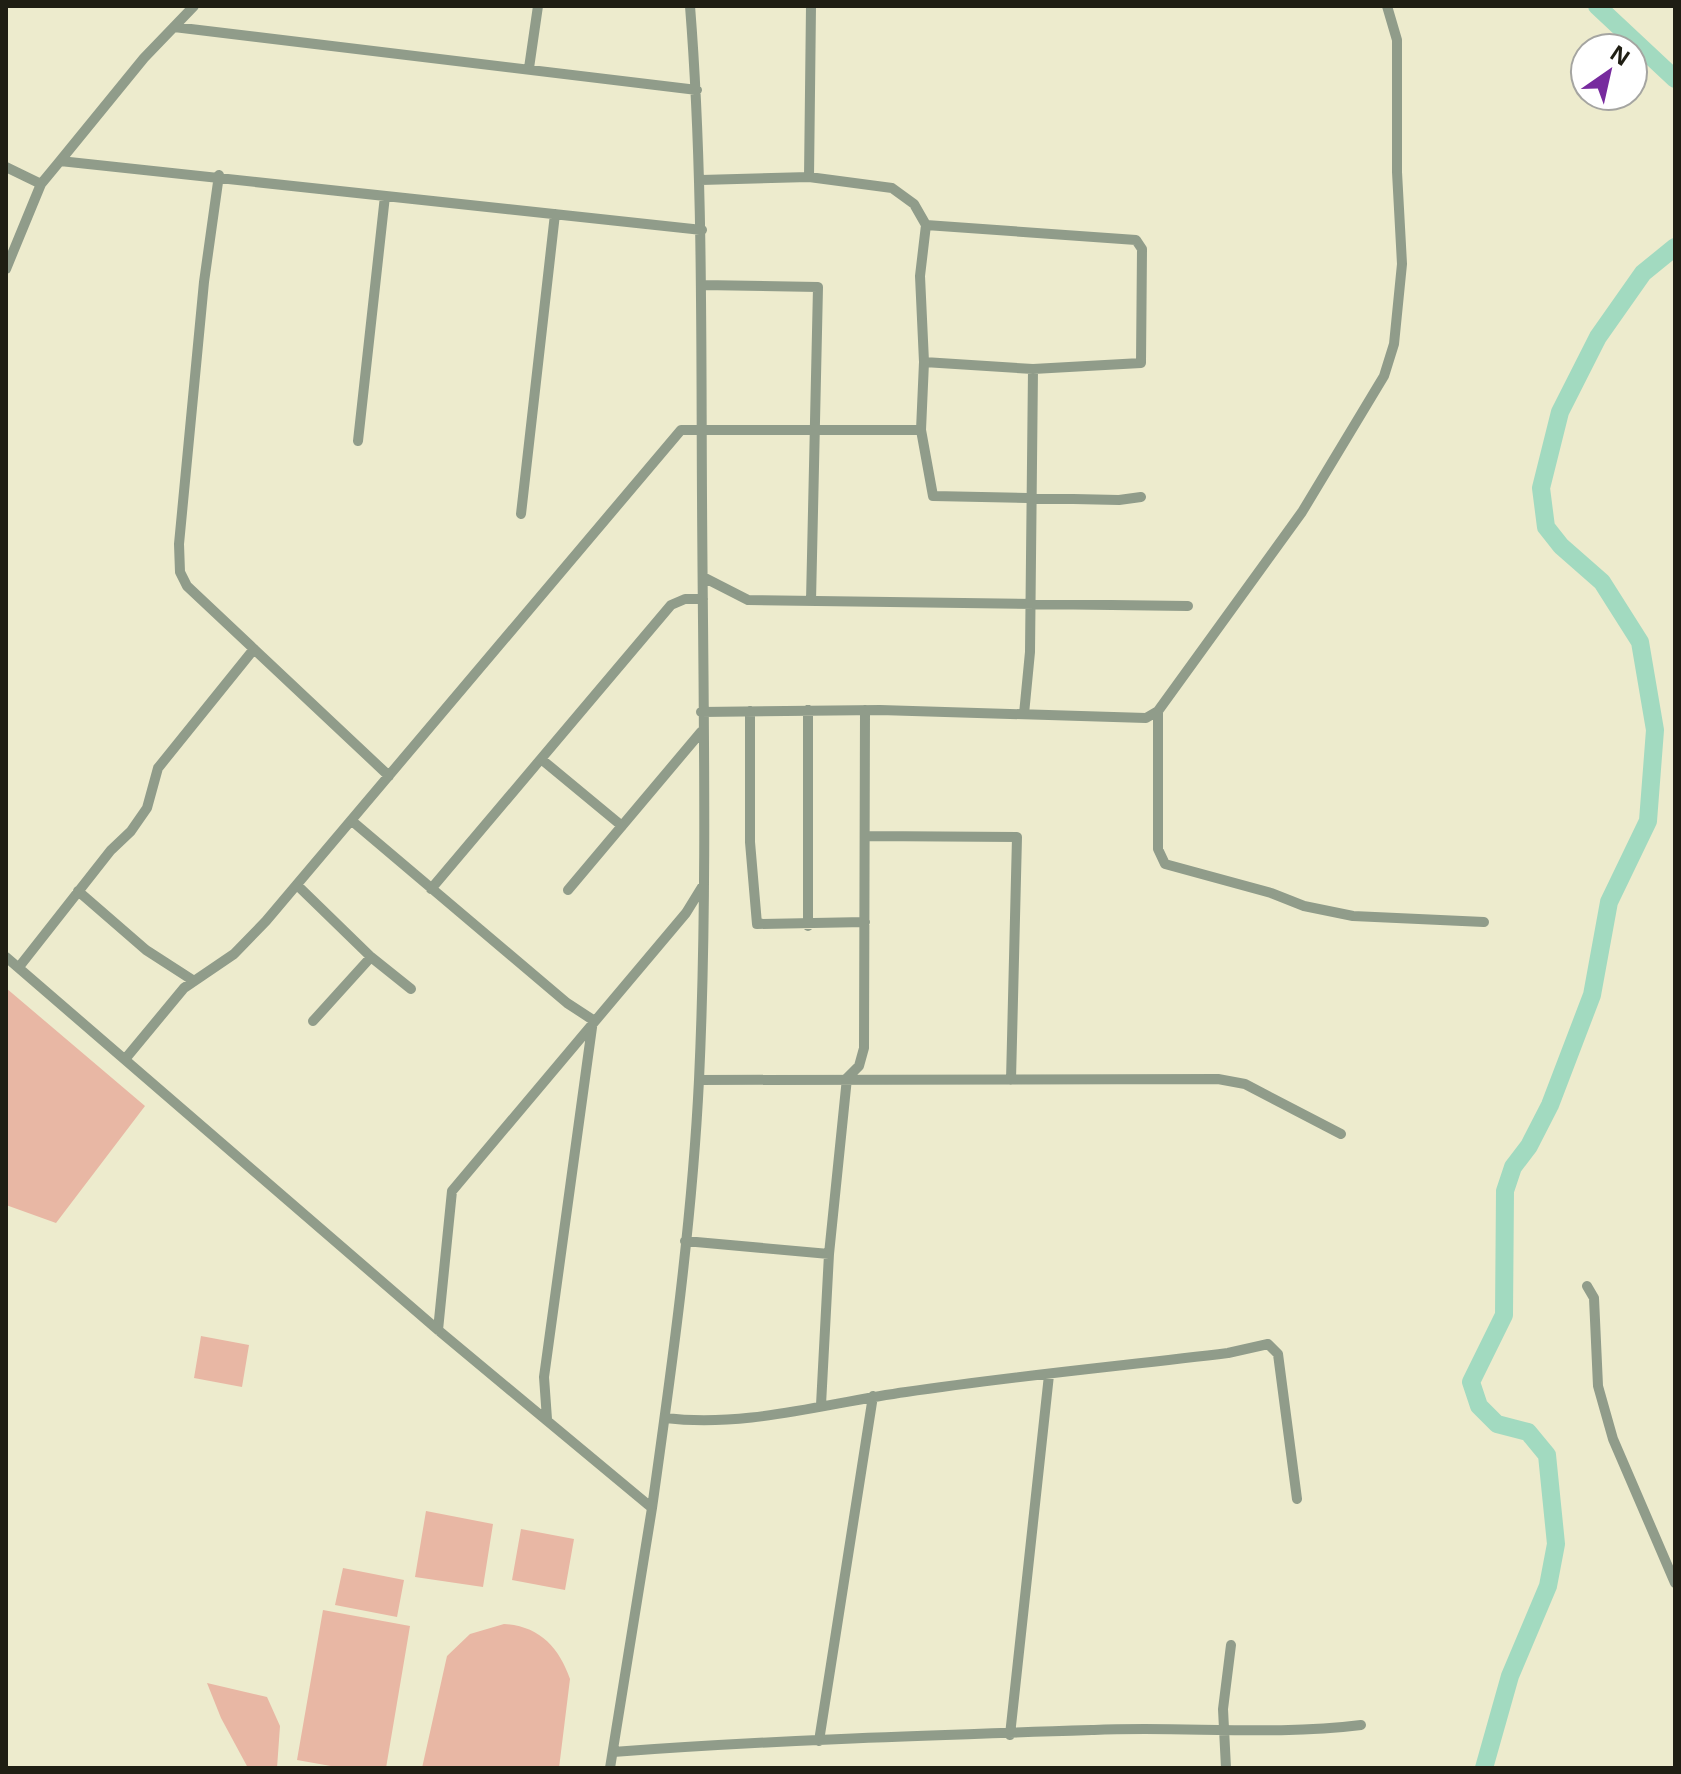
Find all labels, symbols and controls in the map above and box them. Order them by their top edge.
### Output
north arrow [1569,32,1649,112]
text: N [1605,37,1637,72]

